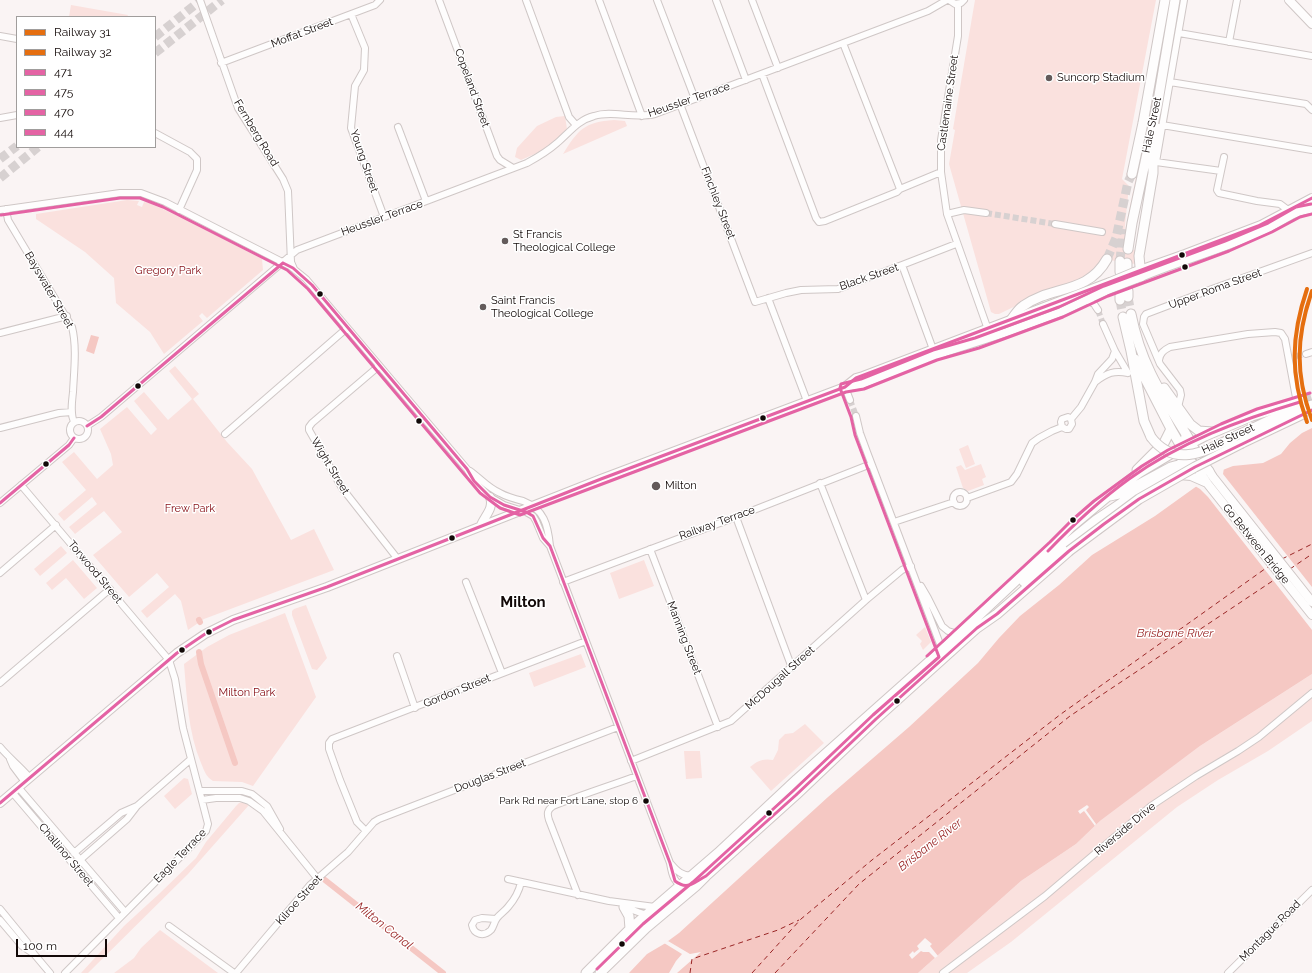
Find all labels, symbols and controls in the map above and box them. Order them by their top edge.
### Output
street label: Moffat Street [269,15,335,51]
legend [16,16,156,148]
text: Railway 31 [54,25,111,39]
text: Railway 32 [54,45,112,59]
street label: Copeland Street [452,47,492,129]
street label: Castlemaine Street [935,54,961,152]
text: 471 [54,65,72,79]
place label: Suncorp Stadium [1057,71,1145,85]
marker: Suncorp Stadium [1044,73,1054,83]
street label: Heussler Terrace [646,80,732,120]
text: 475 [54,85,73,99]
street label: Hale Street [1140,96,1164,154]
street label: Fernberg Road [231,97,281,169]
text: 470 [54,105,74,119]
text: 444 [54,125,74,139]
street label: Young Street [347,128,381,194]
street label: Finchley Street [698,165,738,241]
street label: Heussler Terrace [339,197,425,239]
place label: St Francis Theological College [513,228,615,254]
marker: St Francis Theological College [500,236,510,246]
street label: Bayswater Street [22,249,76,331]
unlabelled marker [1177,250,1187,260]
street label: Black Street [838,261,900,293]
unlabelled marker [1180,262,1190,272]
park label: Gregory Park [135,264,201,278]
street label: Upper Roma Street [1167,266,1263,312]
unlabelled marker [315,289,325,299]
place label: Saint Francis Theological College [491,294,593,320]
marker: Saint Francis Theological College [478,302,488,312]
unlabelled marker [133,381,143,391]
unlabelled marker [758,413,768,423]
unlabelled marker [414,416,424,426]
street label: Hale Street [1199,421,1257,457]
street label: Wight Street [308,435,352,497]
unlabelled marker [41,459,51,469]
place label: Milton [665,479,697,493]
marker: Milton [650,480,662,492]
street label: Go Between Bridge [1220,501,1292,587]
park label: Frew Park [165,502,215,516]
street label: Railway Terrace [677,503,757,543]
unlabelled marker [1068,515,1078,525]
unlabelled marker [447,533,457,543]
street label: Torwood Street [65,538,125,606]
district label: Milton [500,593,546,611]
street label: Manning Street [664,600,704,676]
water label: Brisbane River [1137,626,1213,640]
unlabelled marker [204,627,214,637]
street label: McDougall Street [743,643,817,713]
unlabelled marker [177,645,187,655]
street label: Gordon Street [422,672,492,710]
park label: Milton Park [219,686,275,700]
unlabelled marker [892,696,902,706]
street label: Douglas Street [452,756,528,796]
place label: Park Rd near Fort Lane, stop 6 [499,795,638,807]
marker: Park Rd near Fort Lane, stop 6 [641,796,651,806]
street label: Riverside Drive [1092,800,1158,858]
unlabelled marker [764,808,774,818]
water label: Brisbane River [895,816,965,874]
street label: Challinor Street [36,821,96,889]
street label: Eagle Terrace [151,826,209,886]
street label: Kilroe Street [273,872,325,928]
street label: Montague Road [1237,898,1303,964]
water label: Milton Canal [353,899,415,953]
scale bar [18,931,109,957]
text: 100 m [23,939,57,953]
unlabelled marker [617,939,627,949]

